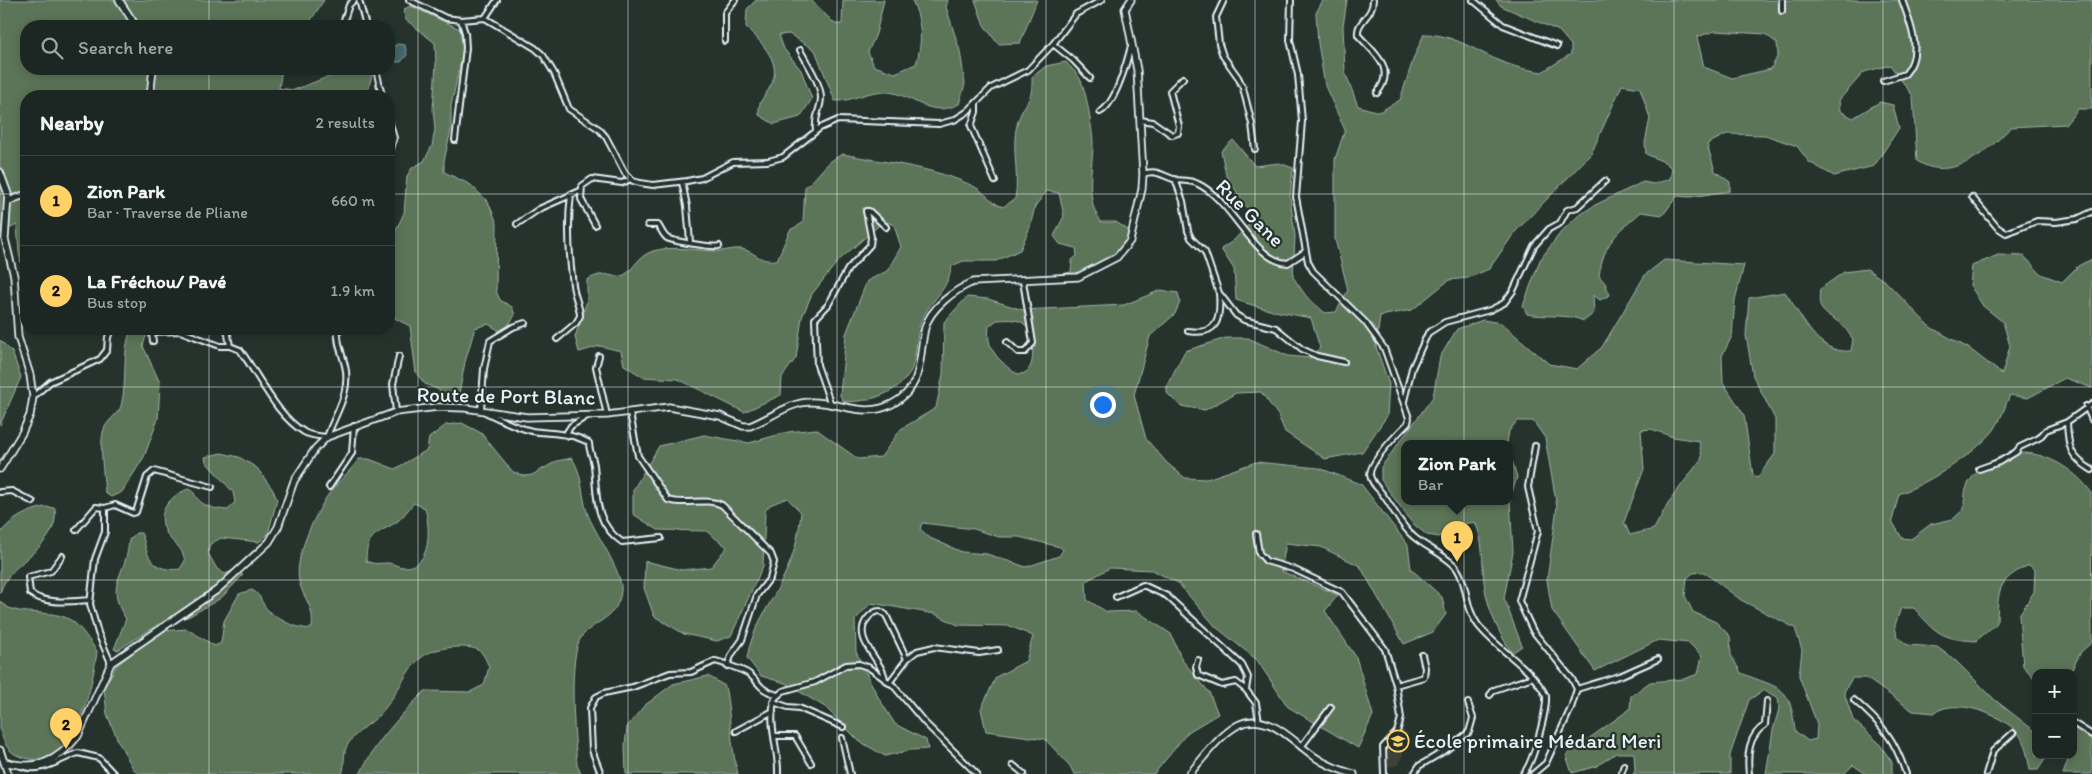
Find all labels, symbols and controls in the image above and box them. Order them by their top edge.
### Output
search box [20,20,395,75]
icon: search [38,34,66,62]
text: Search here [78,36,173,59]
text: Nearby [40,110,104,135]
text: 2 results [315,113,375,132]
street label: Rue Gane [1211,173,1290,252]
text: Zion Park [87,180,165,203]
text: 1 [52,191,60,210]
text: 660 m [331,191,375,210]
text: Bar · Traverse de Pliane [87,203,248,222]
text: La Fréchou/ Pavé [87,270,226,293]
text: 2 [52,281,60,300]
text: 1.9 km [331,281,375,300]
text: Bus stop [87,293,147,312]
street label: Route de Port Blanc [416,381,596,410]
your location [1090,392,1116,418]
popup [1401,440,1513,505]
text: Zion Park [1418,452,1496,475]
text: Bar [1418,475,1443,494]
pin: 1 [1441,521,1473,562]
map controls [2032,669,2077,759]
button: + [2032,669,2077,714]
pin: 2 [50,708,82,749]
button: − [2032,714,2077,759]
place label: École primaire Médard Meri [1414,728,1661,753]
school or university icon: École primaire Médard Meri [1386,729,1410,753]

